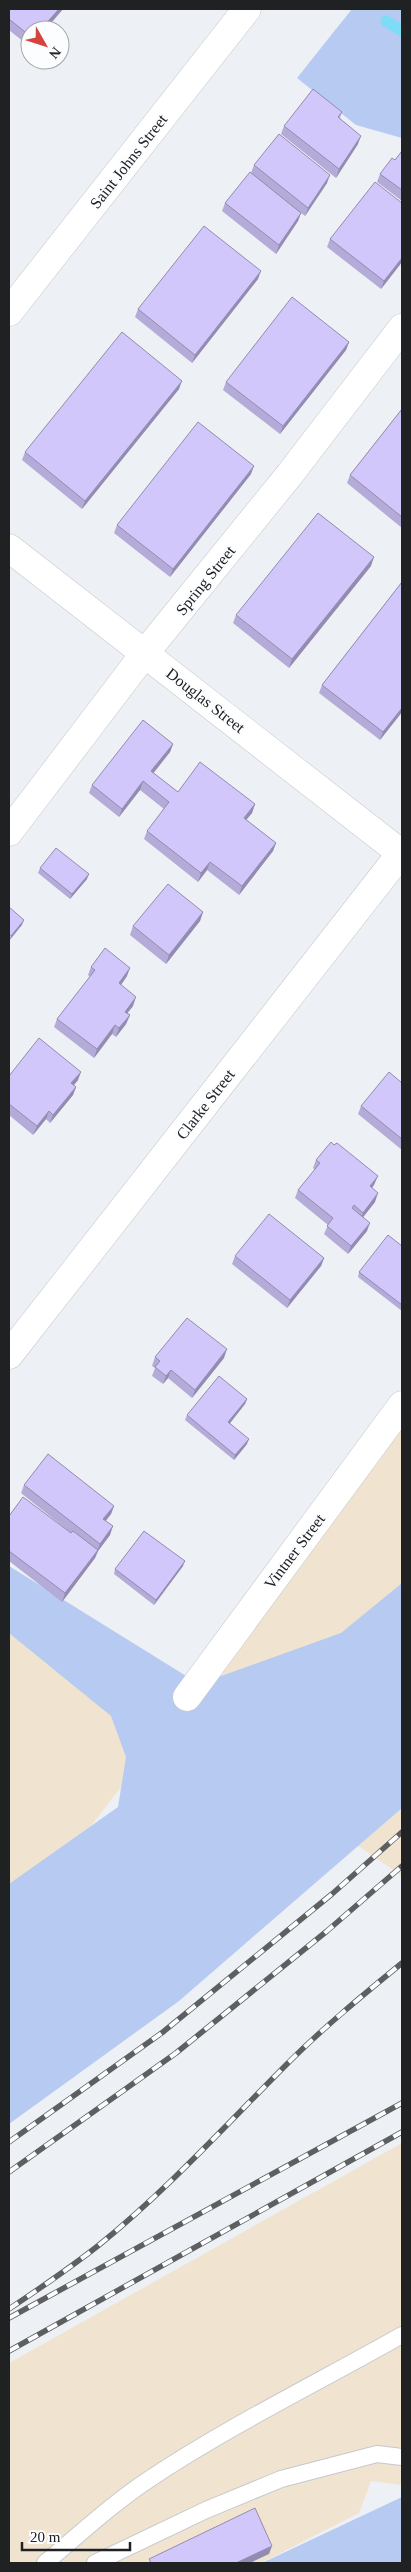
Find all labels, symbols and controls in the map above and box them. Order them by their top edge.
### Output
north arrow [20,20,70,70]
text: N [46,44,64,62]
street label: Saint Johns Street [86,110,171,212]
street label: Spring Street [172,542,240,619]
street label: Douglas Street [163,665,249,737]
street label: Clarke Street [173,1066,238,1143]
street label: Vintner Street [261,1510,328,1592]
scale bar [22,2520,130,2552]
text: 20 m [30,2529,61,2545]

